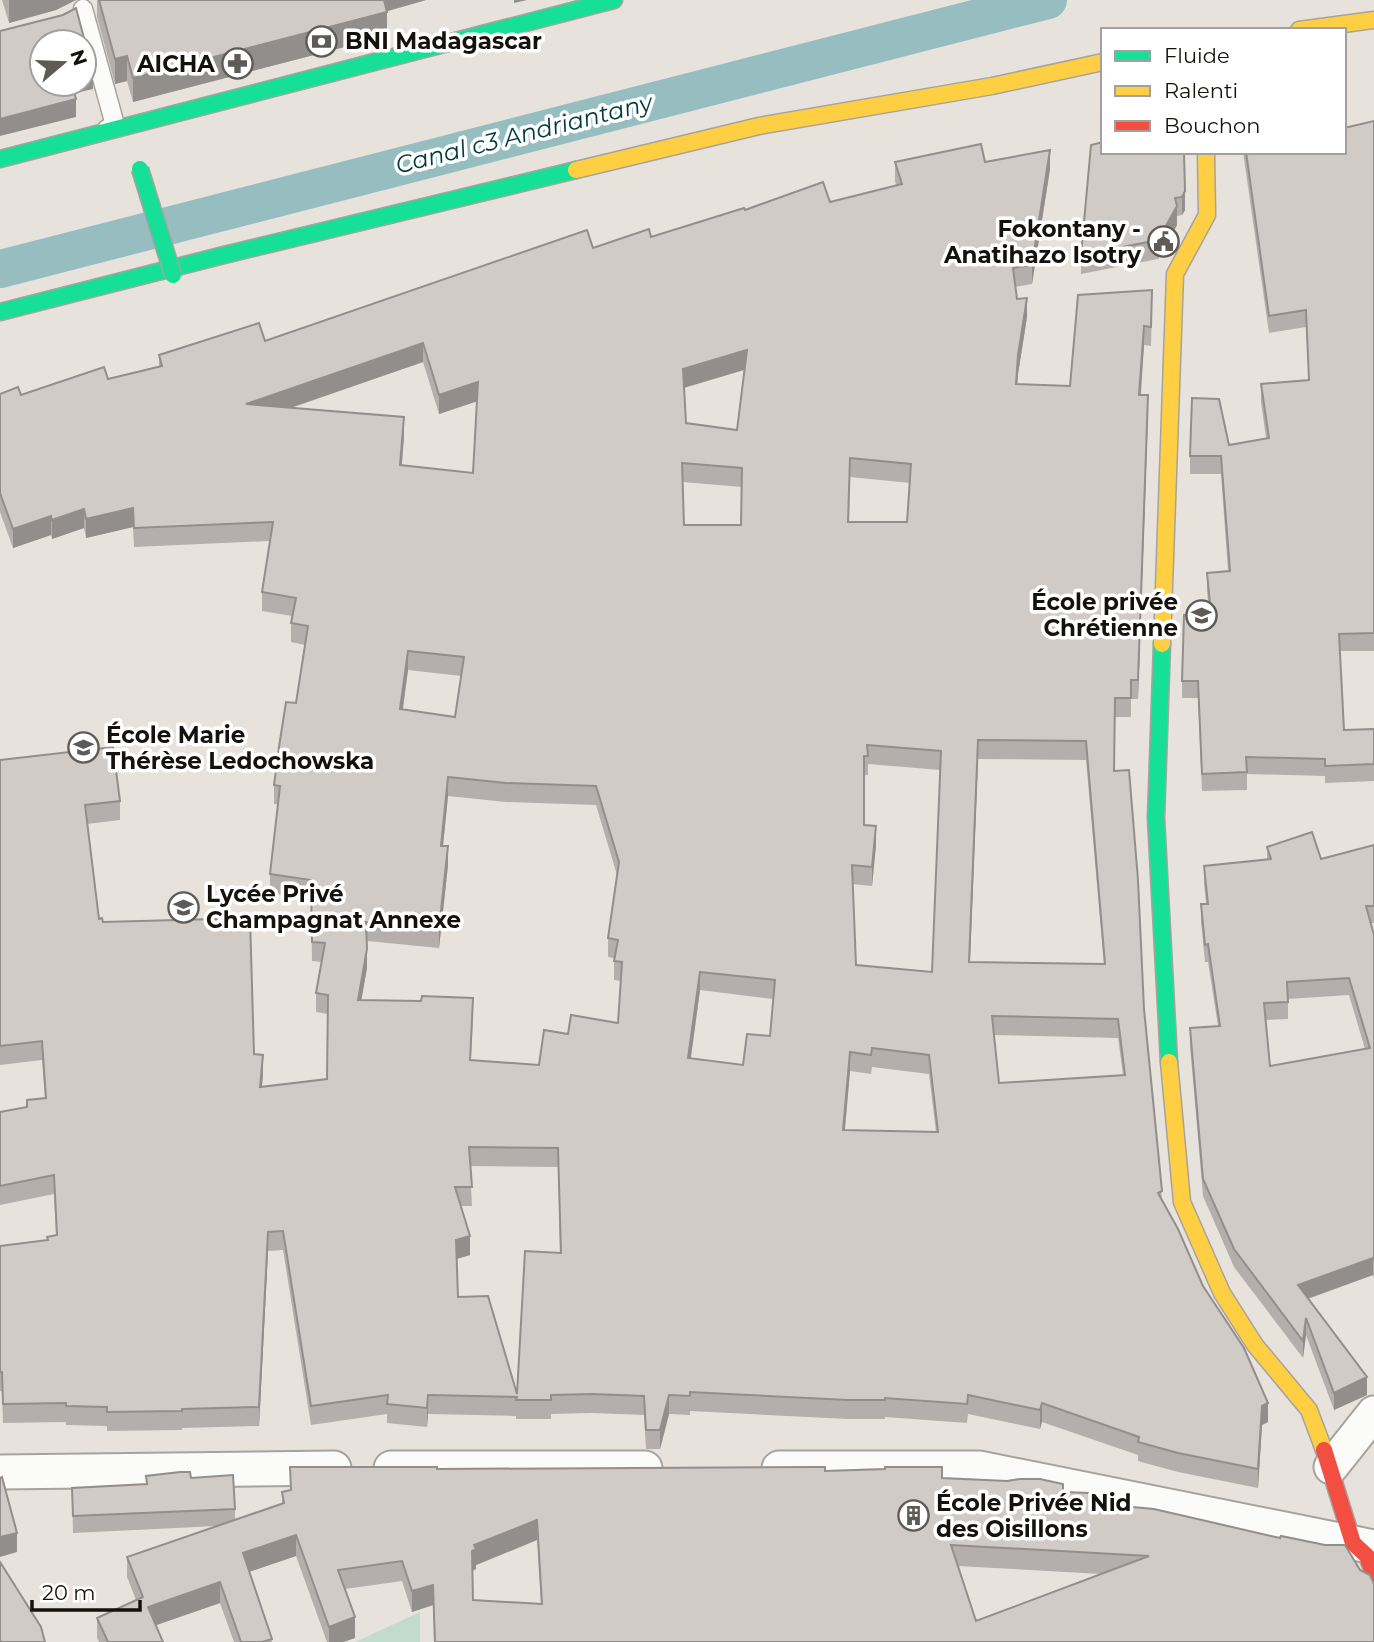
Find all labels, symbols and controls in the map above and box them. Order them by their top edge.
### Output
bank icon: BNI Madagascar [305,24,339,58]
place label: BNI Madagascar [345,27,542,55]
north arrow [28,28,98,98]
legend [1101,28,1346,154]
text: Fluide [1164,43,1230,68]
text: N [65,47,92,69]
pharmacy icon: AICHA [221,47,255,81]
place label: AICHA [136,50,215,78]
text: Ralenti [1164,78,1238,103]
water label: Canal c3 Andriantany [392,87,657,179]
text: Bouchon [1164,113,1260,138]
place label: Fokontany - Anatihazo Isotry [943,215,1141,269]
public building icon: Fokontany - Anatihazo Isotry [1147,225,1181,259]
place label: École privée Chrétienne [1031,588,1178,642]
school or university icon: École privée Chrétienne [1184,598,1218,632]
place label: École Marie Thérèse Ledochowska [106,721,374,775]
school or university icon: École Marie Thérèse Ledochowska [66,731,100,765]
place label: Lycée Privé Champagnat Annexe [206,880,461,934]
school or university icon: Lycée Privé Champagnat Annexe [166,890,200,924]
place label: École Privée Nid des Oisillons [936,1489,1132,1543]
building icon: École Privée Nid des Oisillons [896,1499,930,1533]
scale bar [32,1568,140,1612]
text: 20 m [42,1580,96,1605]

